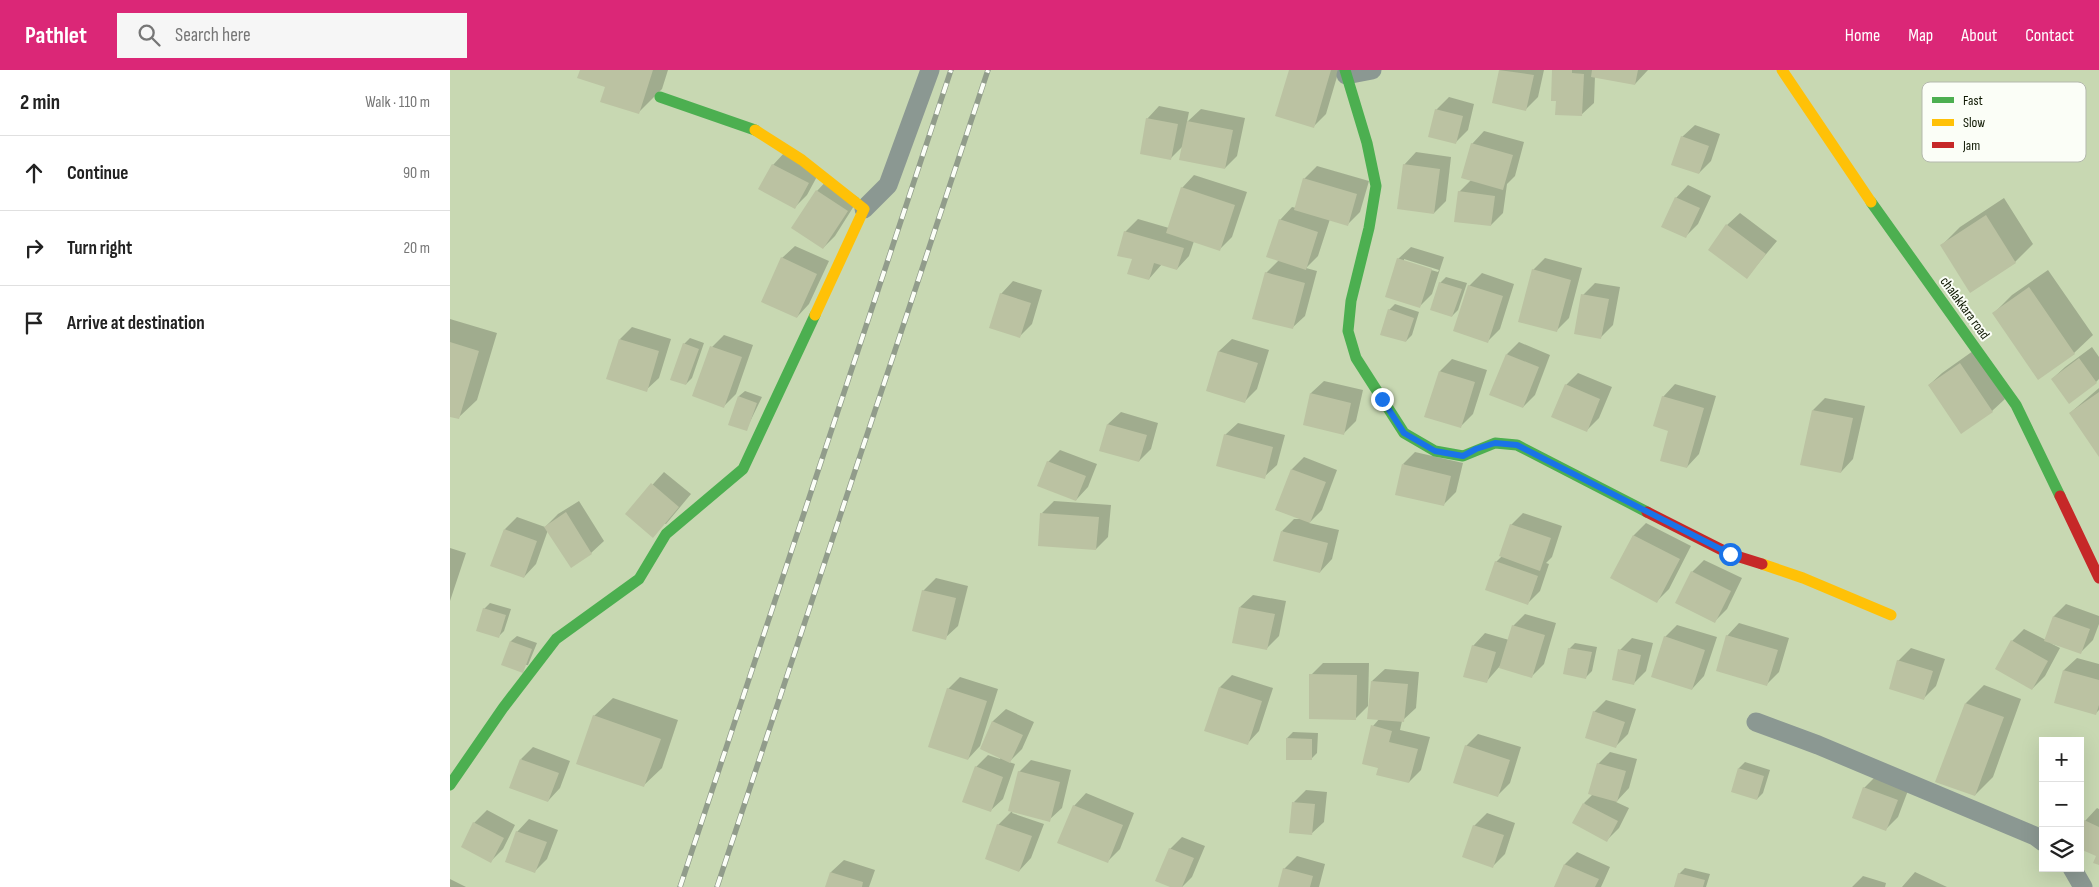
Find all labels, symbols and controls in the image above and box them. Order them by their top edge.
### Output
search box [117,13,467,58]
text: Pathlet [25,21,87,50]
icon: search [135,21,163,49]
text: Search here [175,24,251,47]
text: Home [1845,25,1880,46]
text: Map [1908,25,1933,46]
text: About [1961,25,1997,46]
text: Contact [2025,25,2074,46]
legend [1922,82,2086,162]
text: 2 min [20,90,60,115]
text: Fast [1963,92,1983,109]
text: Walk · 110 m [365,93,430,112]
text: Slow [1963,114,1985,131]
text: Jam [1962,137,1980,154]
icon: ahead [20,159,48,187]
text: Continue [67,162,128,185]
text: 90 m [403,164,430,183]
icon: right [20,234,48,262]
text: Turn right [67,237,132,260]
text: 20 m [403,239,430,258]
street label: chalakkara road [1937,273,1994,343]
icon: arrive [20,309,48,337]
text: Arrive at destination [67,312,205,335]
route end [1371,388,1394,411]
route start [1719,543,1742,566]
map controls [2039,737,2084,872]
button: + [2039,737,2084,782]
button: − [2039,782,2084,827]
button: layers [2039,827,2084,872]

